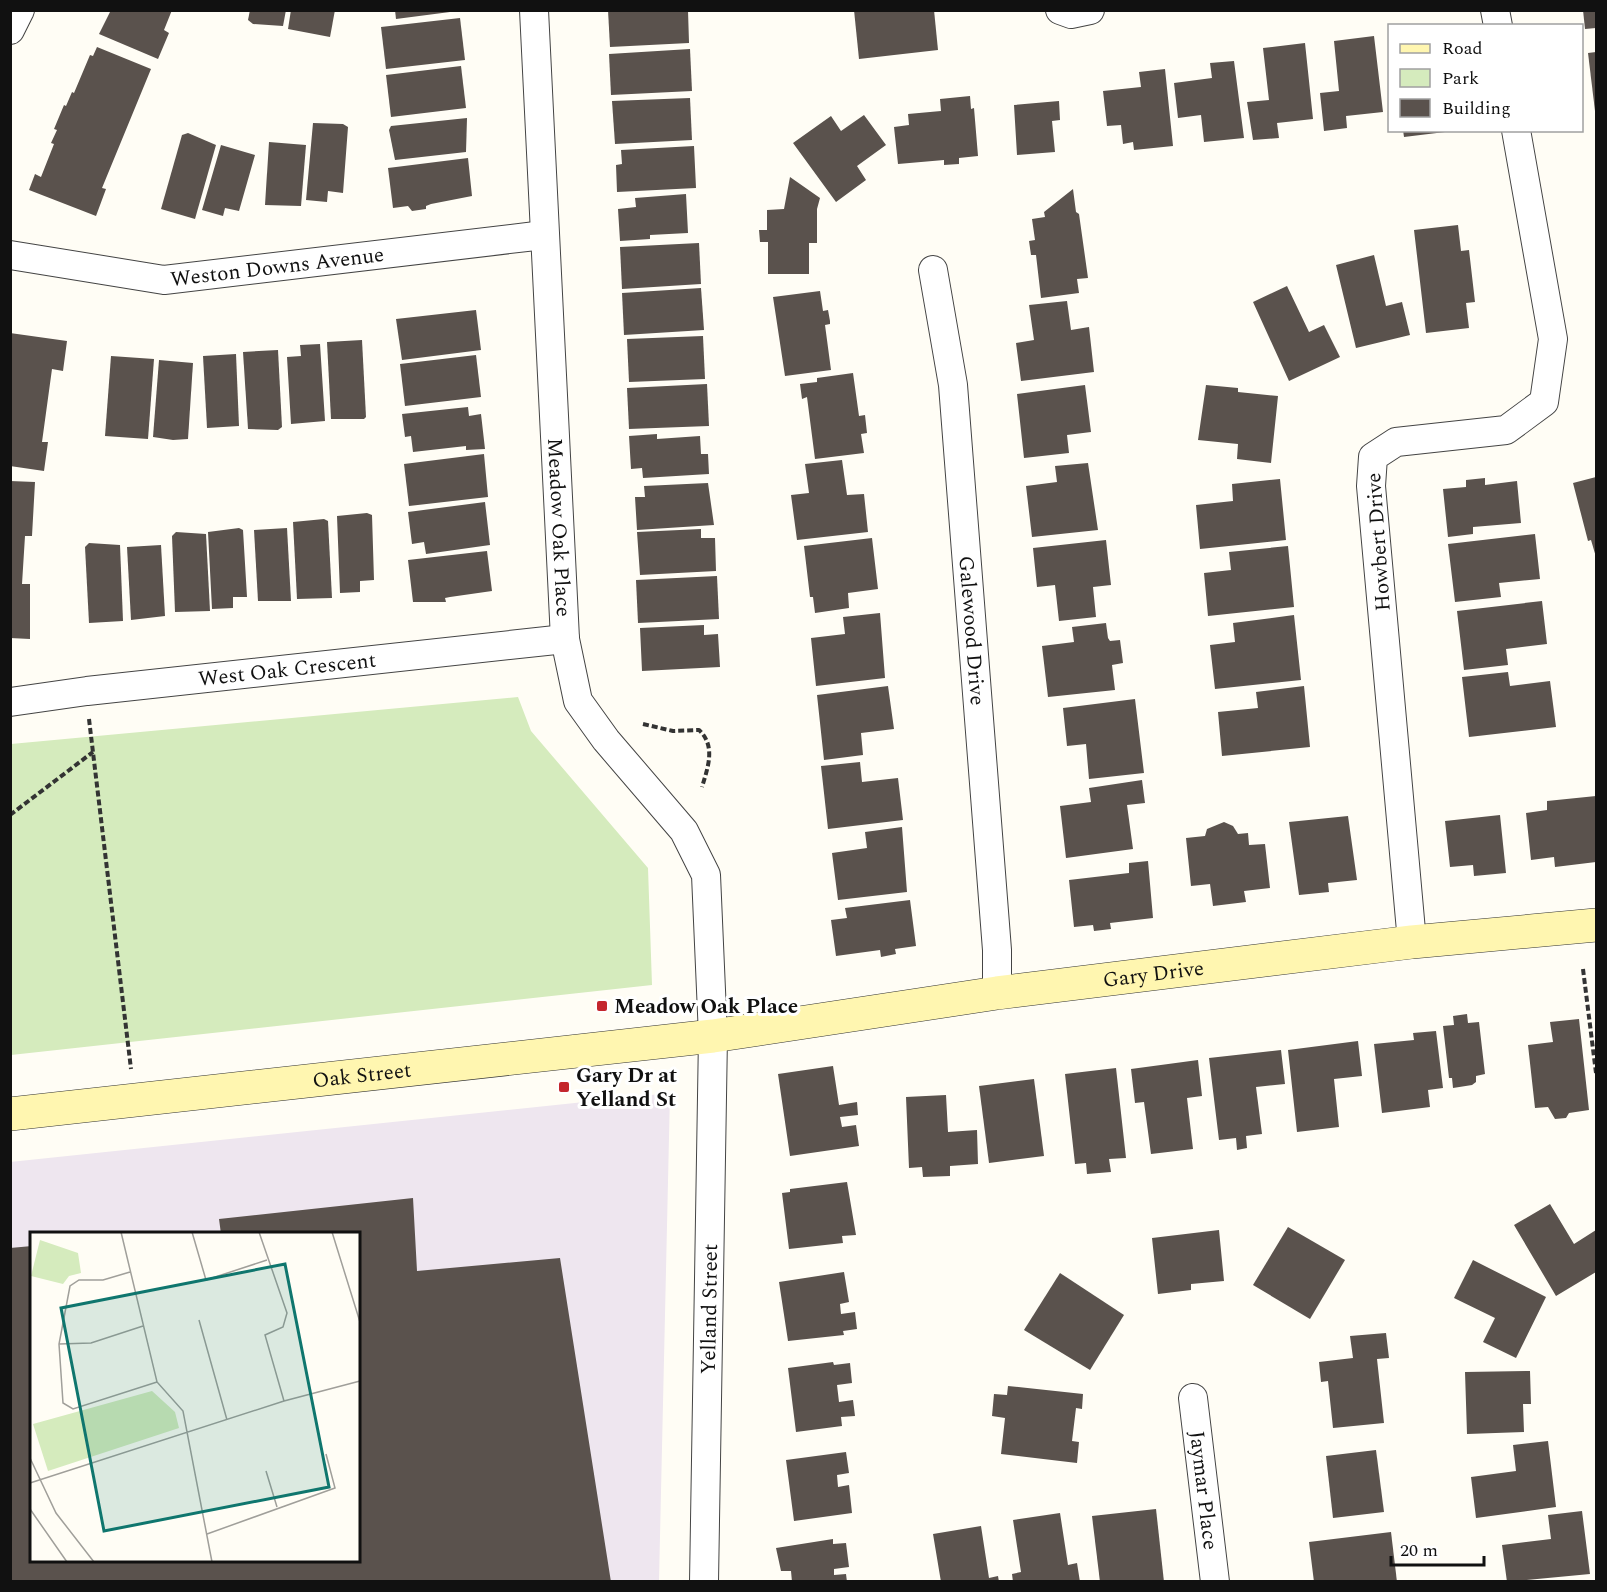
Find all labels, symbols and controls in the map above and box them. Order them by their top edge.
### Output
legend [1388,24,1583,132]
text: Road [1442,35,1483,62]
text: Park [1442,65,1479,92]
text: Building [1442,95,1511,122]
street label: Weston Downs Avenue [169,239,386,296]
street label: Meadow Oak Place [538,437,579,618]
street label: Howbert Drive [1358,472,1400,612]
street label: Galewood Drive [949,555,993,707]
street label: West Oak Crescent [197,645,378,696]
street label: Gary Drive [1101,953,1206,997]
place label: Meadow Oak Place [614,991,798,1023]
marker: Meadow Oak Place [595,999,609,1013]
street label: Oak Street [311,1055,413,1097]
place label: Gary Dr at Yelland St [576,1060,677,1116]
marker: Gary Dr at Yelland St [557,1080,571,1094]
inset map [30,1232,360,1562]
street label: Yelland Street [693,1243,727,1375]
street label: Jaymar Place [1180,1429,1226,1552]
scale bar [1391,1529,1484,1567]
text: 20 m [1400,1537,1438,1564]

